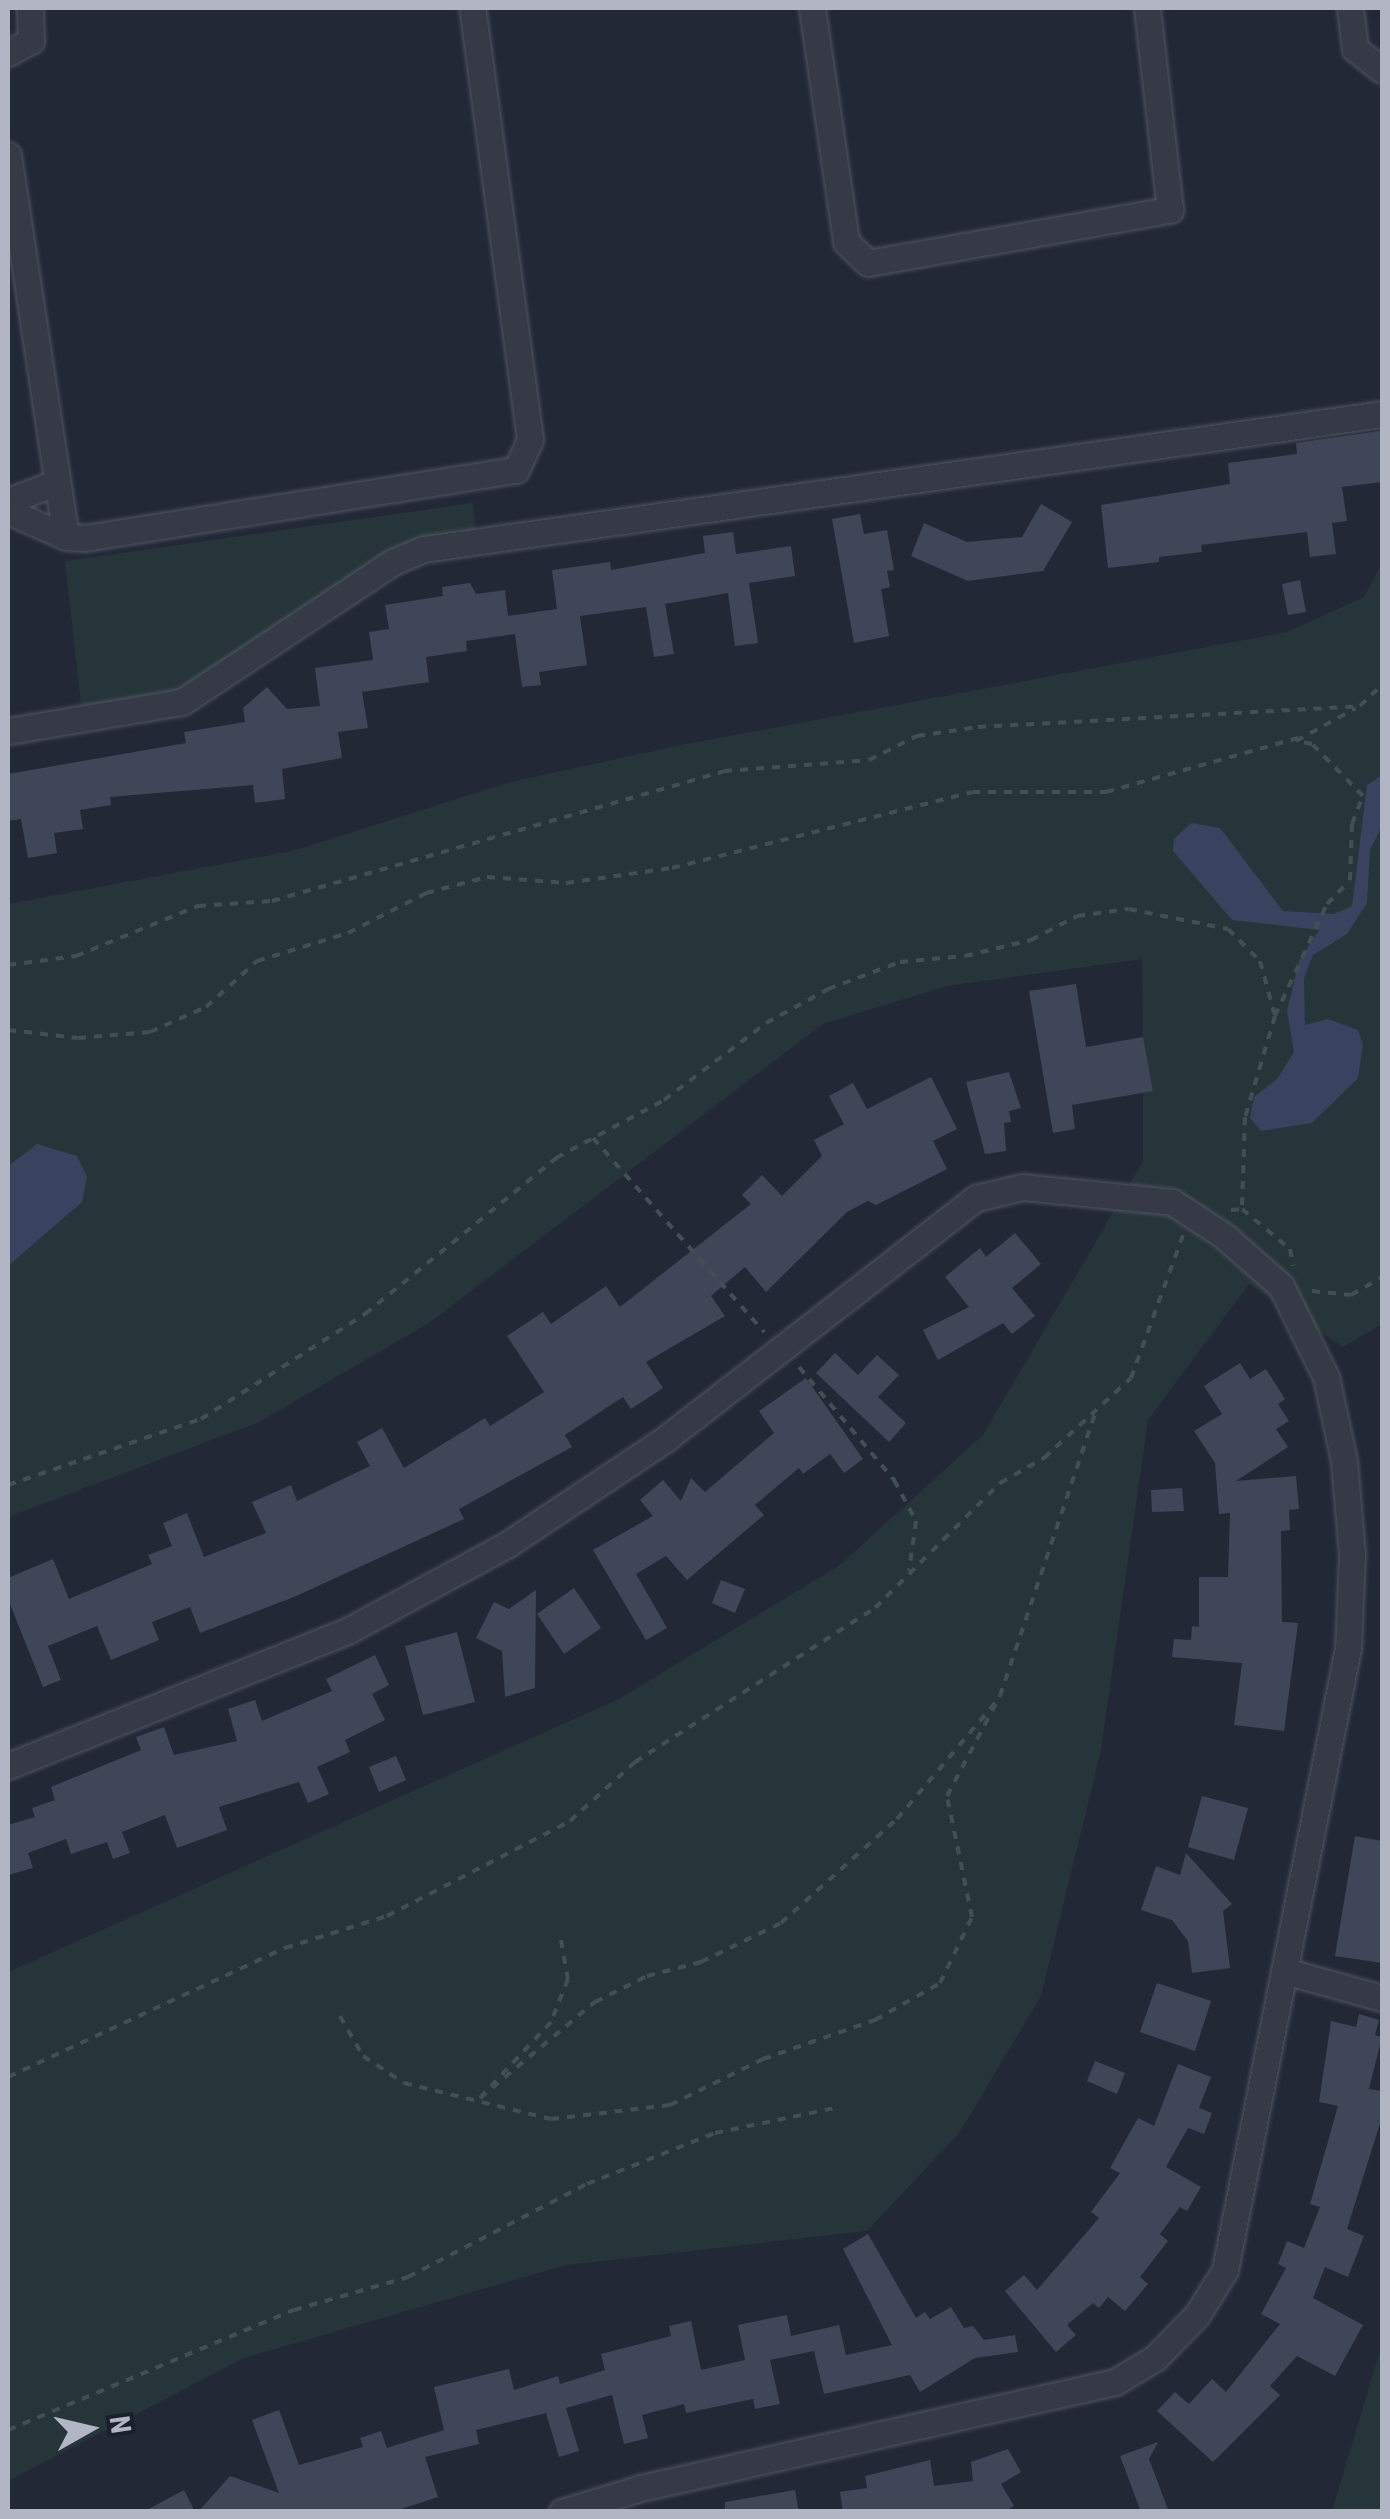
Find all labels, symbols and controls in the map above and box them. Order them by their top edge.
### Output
north arrow [40,2379,140,2479]
text: N [103,2414,138,2436]

